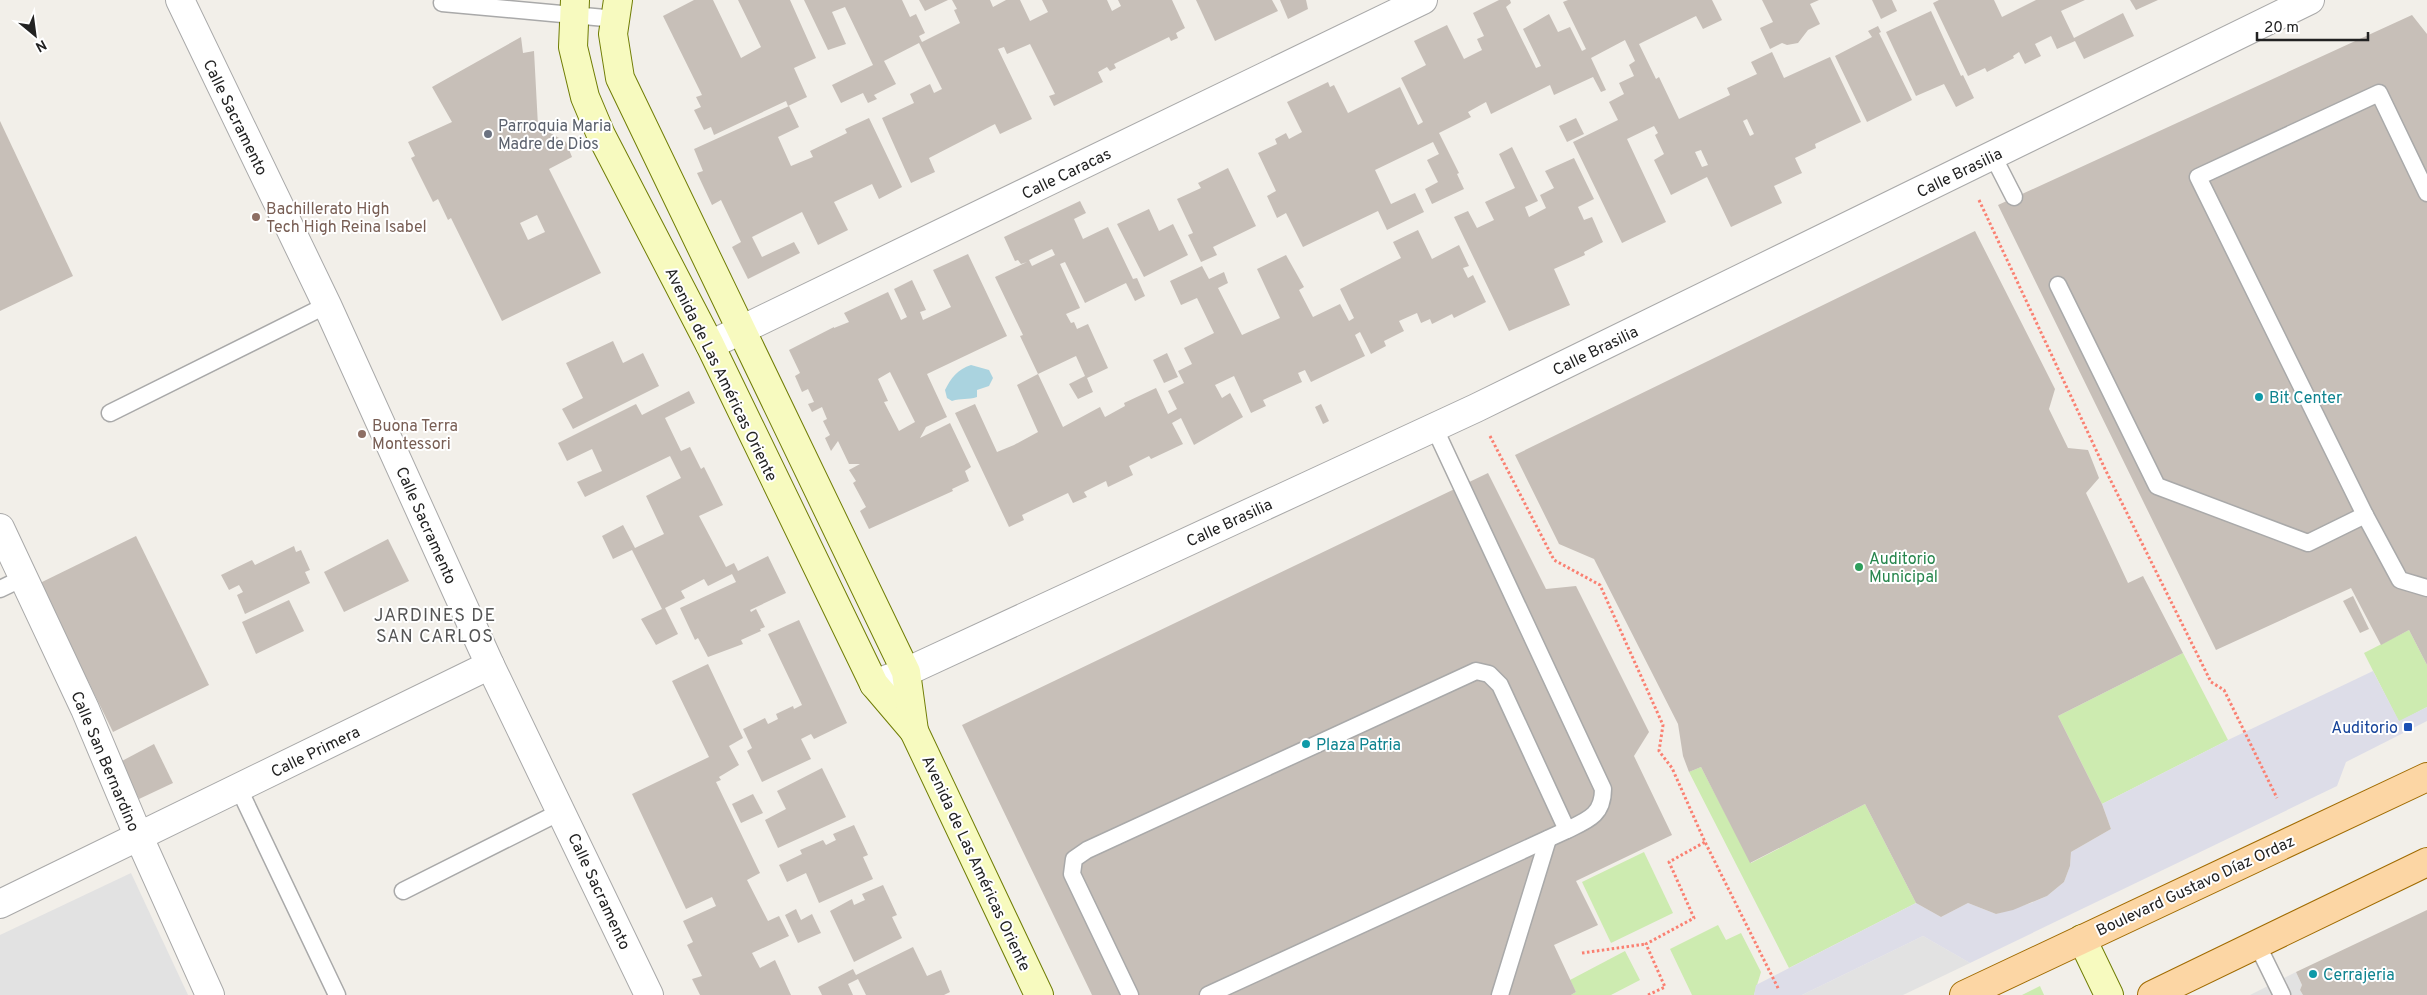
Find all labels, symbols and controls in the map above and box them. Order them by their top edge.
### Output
north arrow [10,10,60,60]
scale bar [2257,10,2368,42]
text: 20 m [2264,19,2299,38]
text: N [32,35,49,55]
street label: Calle Sacramento [197,57,271,179]
place label: Parroquia Maria Madre de Dios [498,117,611,155]
marker: Parroquia Maria Madre de Dios [482,128,494,140]
street label: Calle Caracas [1019,145,1115,205]
street label: Calle Brasilia [1914,145,2006,203]
place label: Bachillerato High Tech High Reina Isabel [266,200,427,238]
marker: Bachillerato High Tech High Reina Isabel [250,211,262,223]
street label: Avenida de Las Américas Oriente [660,265,781,485]
street label: Calle Brasilia [1550,323,1642,381]
place label: Bit Center [2269,389,2342,409]
marker: Bit Center [2253,391,2265,403]
place label: Buona Terra Montessori [372,417,458,455]
marker: Buona Terra Montessori [356,428,368,440]
street label: Calle Sacramento [390,464,460,588]
street label: Calle Brasilia [1184,495,1276,552]
place label: Auditorio Municipal [1869,550,1938,588]
marker: Auditorio Municipal [1853,561,1865,573]
district label: JARDINES DE SAN CARLOS [374,605,496,649]
street label: Calle San Bernardino [65,688,143,835]
place label: Auditorio [2331,719,2398,739]
marker: Auditorio [2402,721,2414,733]
street label: Calle Primera [268,723,364,783]
place label: Plaza Patria [1316,736,1401,756]
marker: Plaza Patria [1300,738,1312,750]
street label: Avenida de Las Américas Oriente [916,753,1034,975]
street label: Calle Sacramento [562,830,634,953]
street label: Boulevard Gustavo Díaz Ordaz [2093,832,2298,942]
place label: Cerrajeria [2323,966,2395,986]
marker: Cerrajeria [2307,968,2319,980]

